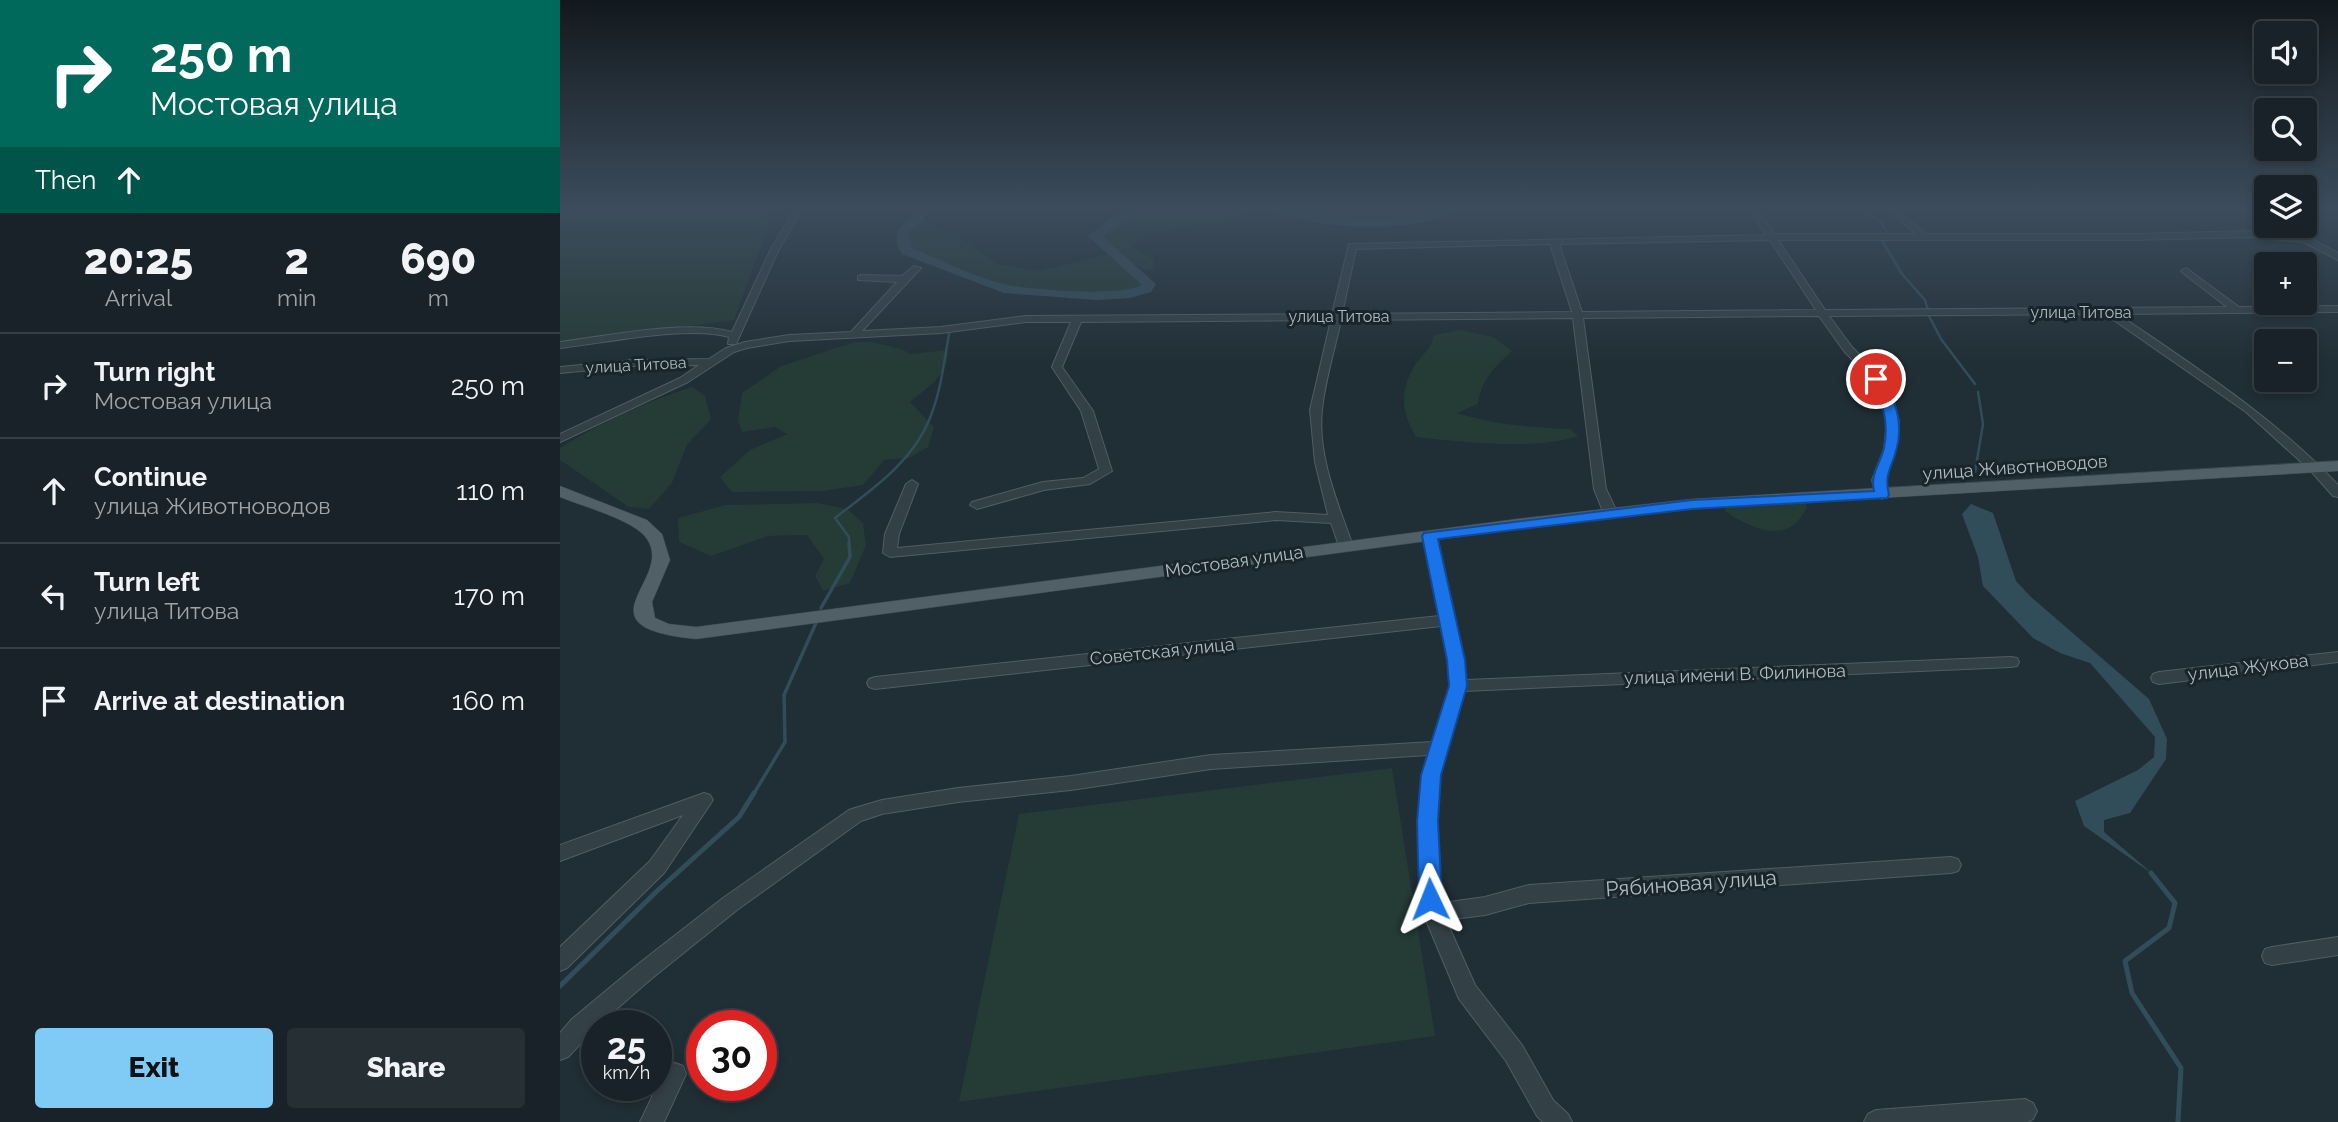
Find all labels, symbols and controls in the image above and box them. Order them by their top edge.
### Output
map controls [2254,21,2317,392]
button: sound [2254,21,2317,84]
text: 250 m [150,26,292,83]
icon: right [35,28,126,119]
text: Мостовая улица [150,85,398,122]
button: search [2254,98,2317,161]
icon: ahead [110,161,148,199]
text: Then [35,165,96,195]
button: layers [2254,175,2317,238]
text: 20:25 [84,235,193,284]
text: 2 [284,235,309,284]
text: 690 [400,235,476,284]
button: + [2254,252,2317,315]
text: Arrival [105,284,172,311]
text: min [277,284,316,311]
text: m [428,284,449,311]
street label: улица Титова [2030,303,2132,322]
street label: улица Титова [1288,307,1390,326]
button: − [2254,329,2317,392]
pin [1846,349,1906,409]
street label: улица Титова [585,353,687,377]
text: Turn right [94,357,215,387]
icon: arrive [1857,360,1895,398]
icon: right [35,367,73,405]
text: 250 m [451,371,525,401]
text: Мостовая улица [94,387,272,414]
street label: улица Животноводов [1922,450,2108,484]
text: Continue [94,462,207,492]
icon: ahead [35,472,73,510]
text: 110 m [456,476,525,506]
text: улица Животноводов [94,492,331,519]
street label: Мостовая улица [1164,541,1304,581]
text: Turn left [94,567,200,597]
icon: left [35,577,73,615]
text: 170 m [454,581,525,611]
text: улица Титова [94,597,239,624]
street label: Советская улица [1089,633,1235,669]
street label: улица Жукова [2186,649,2310,685]
street label: улица имени В. Филинова [1624,660,1846,688]
icon: arrive [35,682,73,720]
text: Arrive at destination [94,686,345,716]
text: 160 m [452,686,525,716]
position arrow [1393,862,1467,936]
street label: Рябиновая улица [1605,865,1777,901]
speed limit sign: 30 [686,1010,777,1101]
text: 25 [607,1026,646,1067]
button: Exit [35,1028,273,1108]
button: Share [287,1028,525,1108]
text: km/h [603,1062,650,1083]

